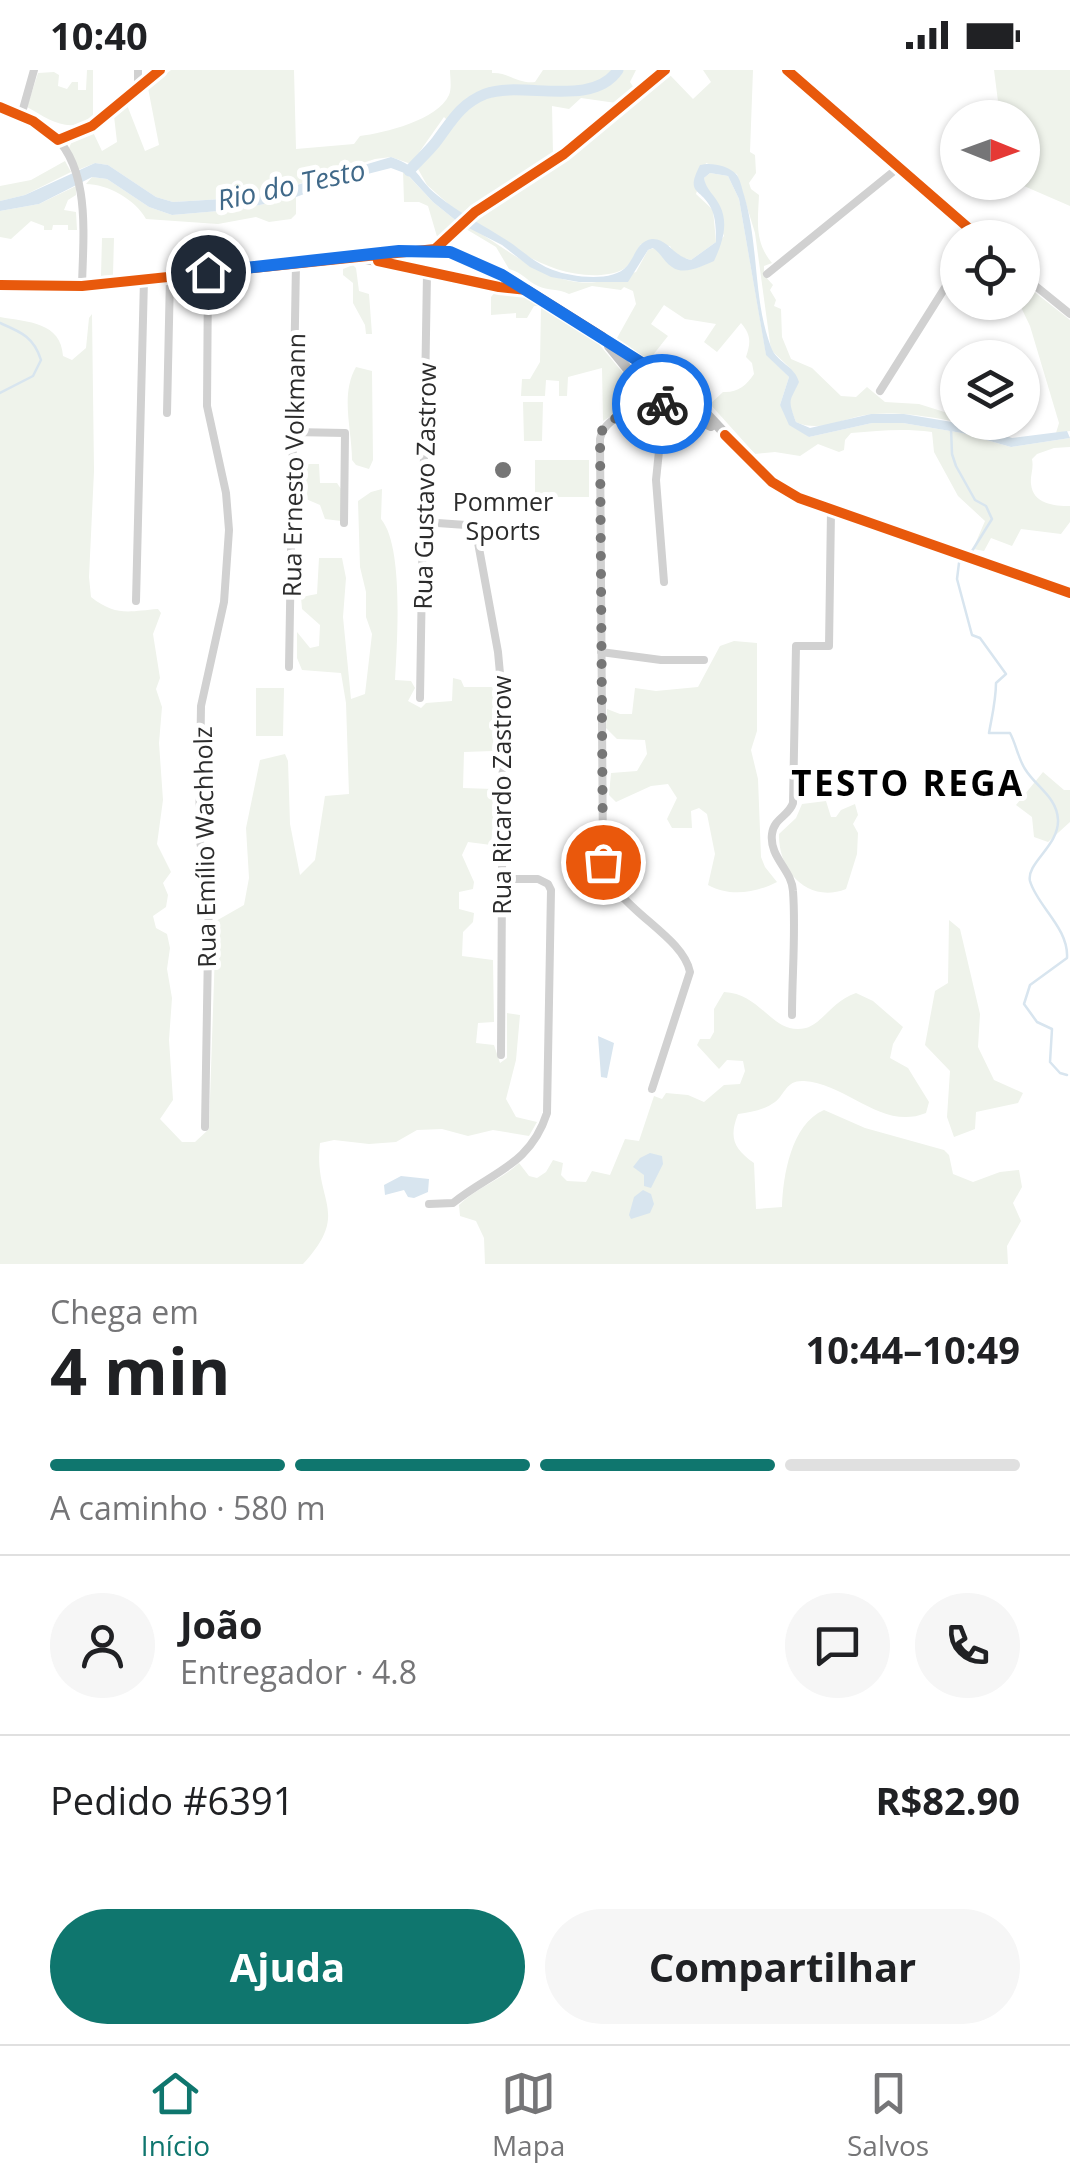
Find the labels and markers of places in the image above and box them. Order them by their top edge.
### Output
pin [166,230,251,315]
marker: Pommer Sports [492,459,514,481]
place label: Pommer Sports [453,484,553,547]
pin [561,820,646,905]

